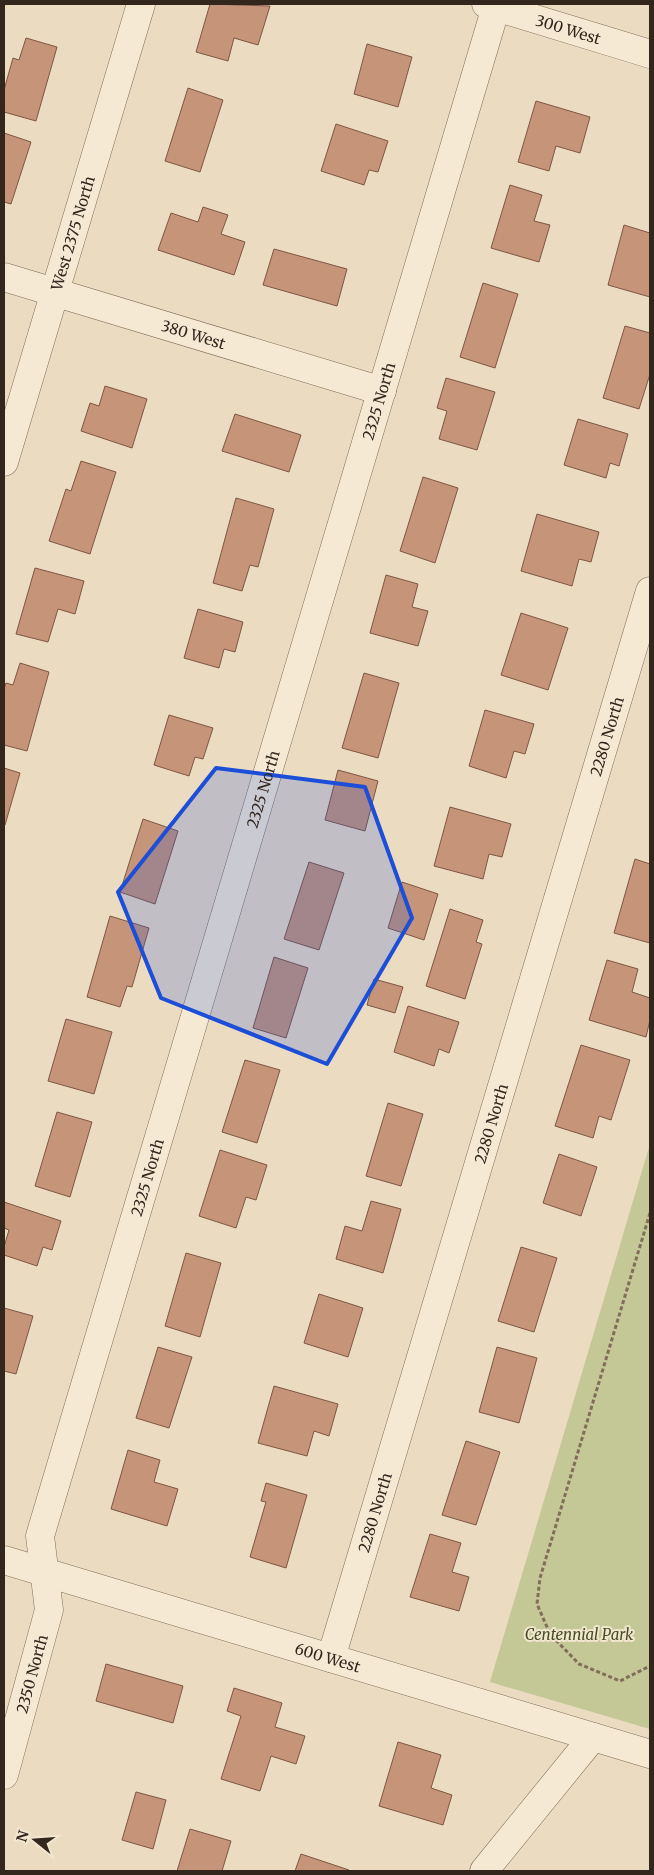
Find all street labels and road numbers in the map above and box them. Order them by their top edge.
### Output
street label: 300 West [533,10,603,48]
street label: West 2375 North [46,173,99,293]
street label: 380 West [159,316,228,353]
street label: 2325 North [358,360,399,442]
street label: 2280 North [586,694,627,778]
street label: 2325 North [242,748,283,830]
street label: 2280 North [470,1081,512,1165]
street label: 2325 North [126,1136,168,1218]
street label: 2280 North [354,1470,395,1554]
street label: 2350 North [12,1632,51,1715]
street label: 600 West [293,1638,363,1676]

